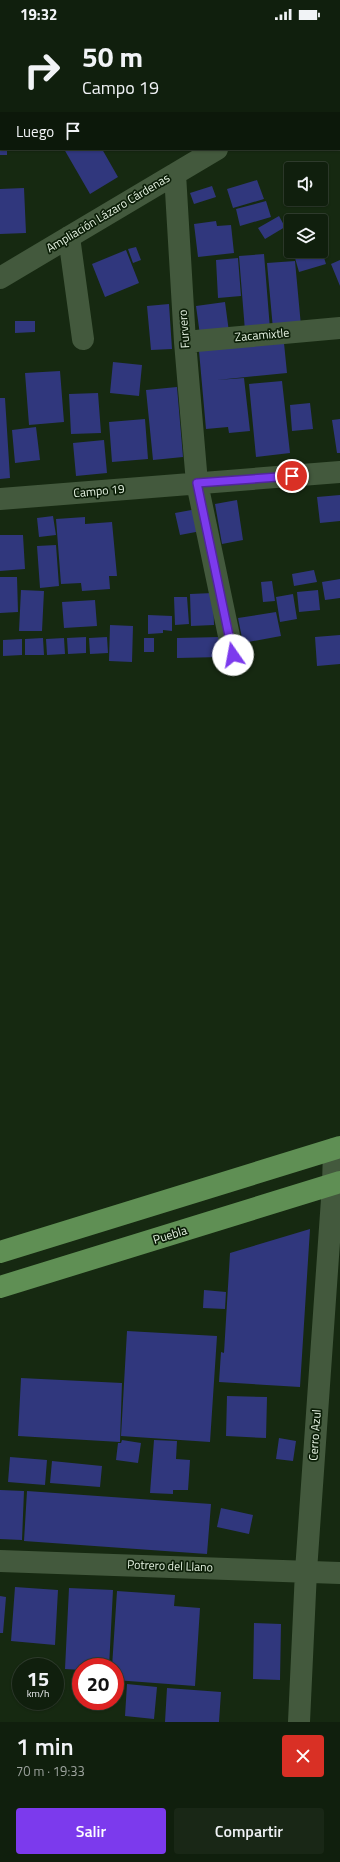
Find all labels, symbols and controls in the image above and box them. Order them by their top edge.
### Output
text: 19:32 [20,3,57,26]
text: 50 m [82,35,143,78]
icon: right [16,44,68,96]
text: Campo 19 [82,74,159,101]
text: Luego [16,120,54,143]
icon: arrive [62,120,84,142]
map controls [284,162,328,258]
button: sound [284,162,328,206]
street label: Ampliación Lázaro Cárdenas [42,168,174,257]
button: layers [284,214,328,258]
street label: Furvero [173,309,194,349]
street label: Zacamixtle [234,323,290,346]
pin [275,459,309,493]
icon: arrive [281,465,303,487]
street label: Campo 19 [73,479,126,502]
position arrow [212,634,254,676]
street label: Puebla [151,1220,189,1249]
street label: Cerro Azul [303,1409,326,1461]
street label: Potrero del Llano [127,1555,213,1576]
speed limit sign: 20 [72,1658,124,1710]
text: 15 [27,1663,49,1694]
text: km/h [27,1686,49,1701]
text: 1 min [16,1728,74,1764]
button: close [282,1735,324,1777]
text: 70 m · 19:33 [16,1761,85,1781]
button: Salir [16,1808,166,1854]
button: Compartir [174,1808,324,1854]

